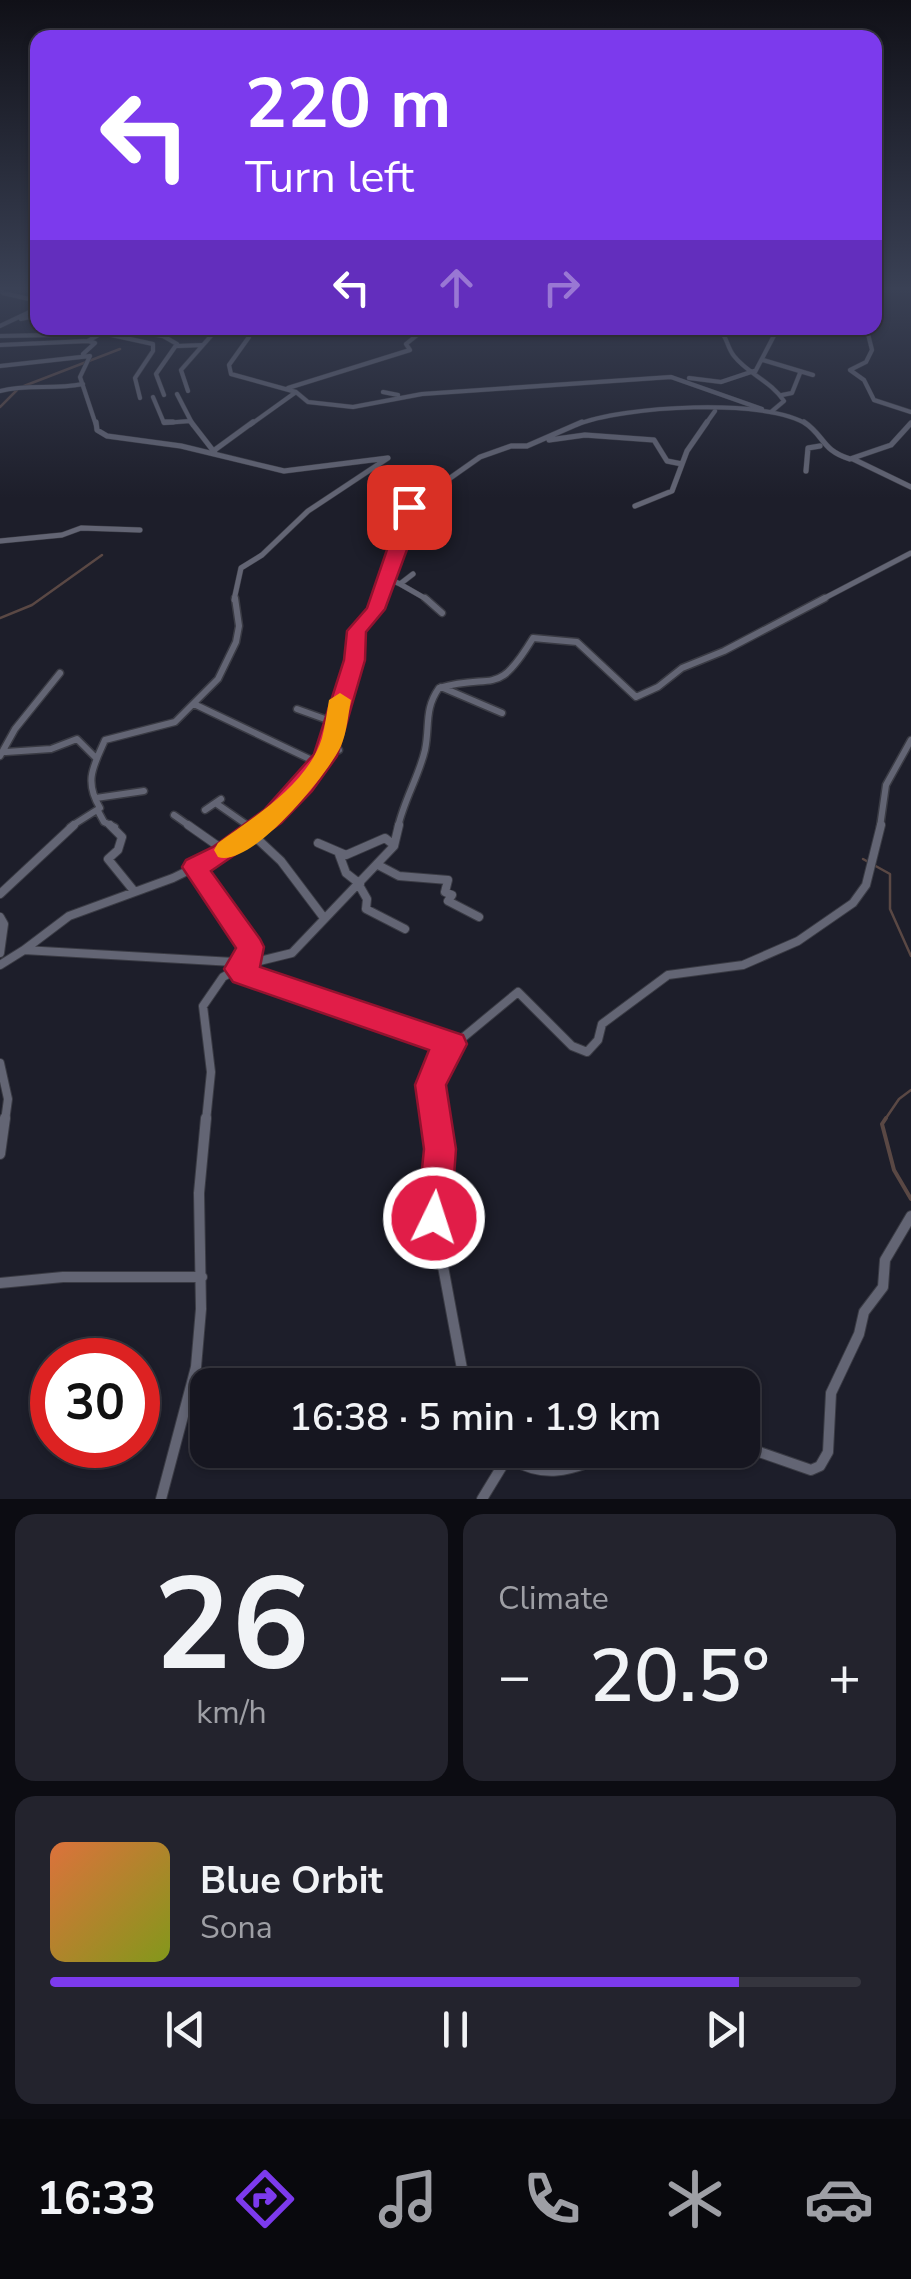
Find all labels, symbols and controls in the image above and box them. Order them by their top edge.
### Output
text: 220 m [245,56,451,152]
icon: left [80,70,210,200]
text: Turn left [245,147,414,208]
icon: left [324,260,379,315]
icon: ahead [429,260,484,315]
icon: right [534,260,589,315]
pin [367,465,452,550]
icon: arrive [382,480,437,535]
position arrow [382,1166,486,1270]
speed limit sign: 30 [30,1338,160,1468]
text: 16:38 · 5 min · 1.9 km [289,1392,661,1443]
text: 26 [153,1537,310,1714]
text: Climate [498,1577,609,1620]
text: 20.5° [589,1625,770,1727]
text: − [498,1639,531,1714]
text: + [828,1639,861,1714]
text: km/h [196,1691,267,1734]
text: Blue Orbit [200,1855,383,1906]
text: Sona [200,1906,273,1949]
icon: previous [158,2002,213,2057]
icon: pause [428,2002,483,2057]
icon: next [698,2002,753,2057]
icon: directions [230,2164,300,2234]
icon: music [373,2164,443,2234]
icon: phone [517,2164,587,2234]
icon: climate [660,2164,730,2234]
icon: car [804,2164,874,2234]
text: 16:33 [37,2169,156,2230]

